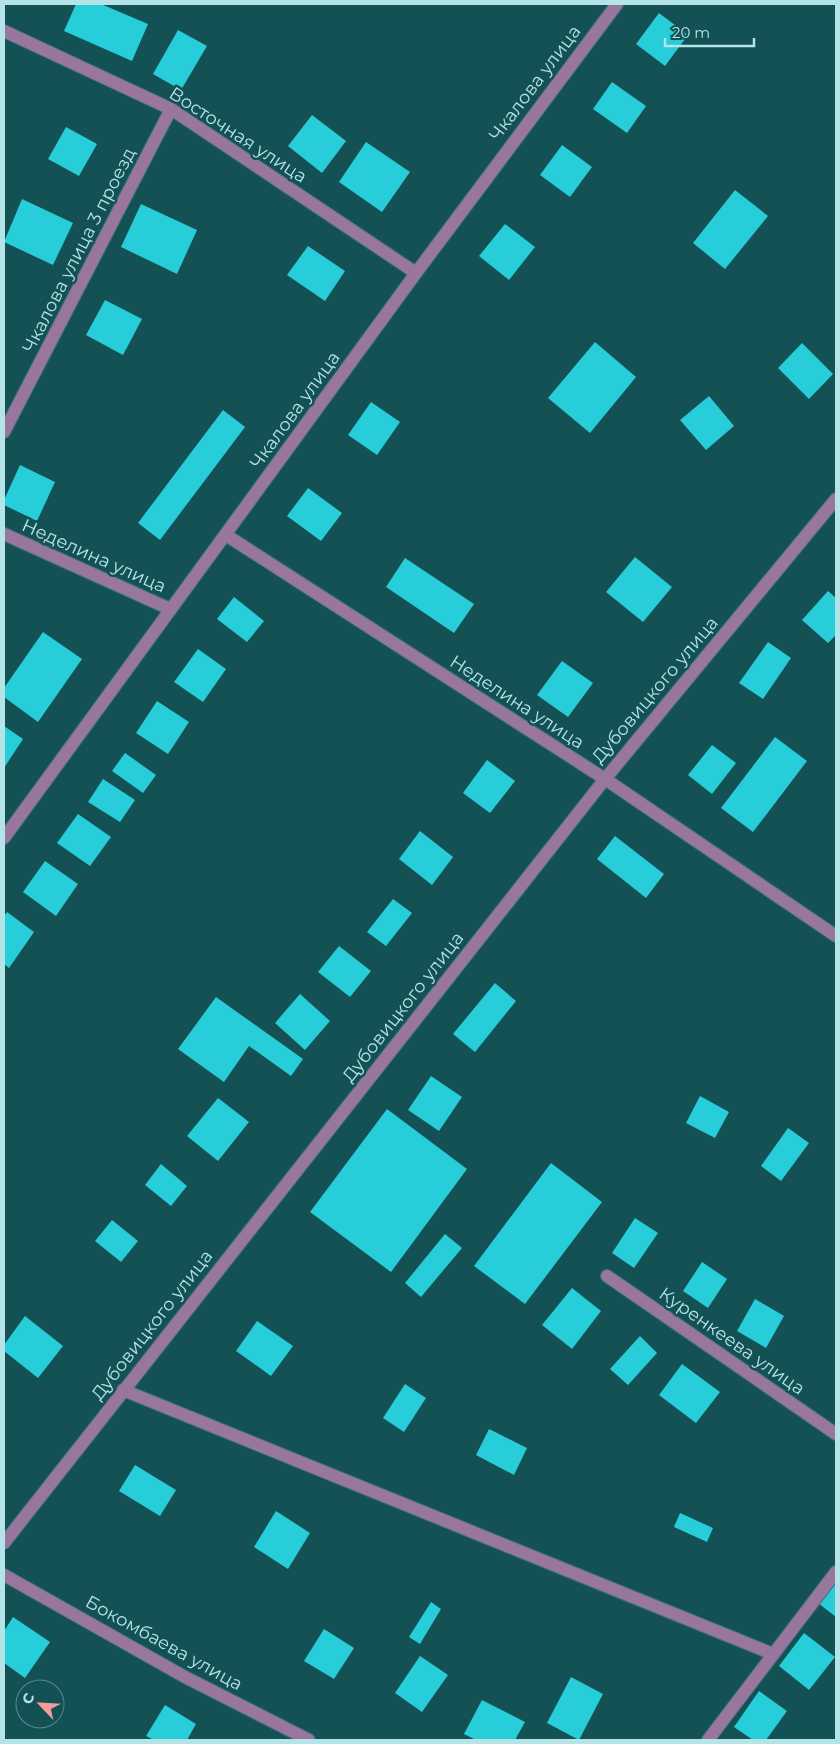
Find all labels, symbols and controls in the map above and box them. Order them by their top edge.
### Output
scale bar [665,15,754,47]
street label: Чкалова улица [484,21,586,145]
text: 20 m [672,23,710,42]
street label: Восточная улица [165,82,311,188]
street label: Чкалова улица 3 проезд [18,144,140,356]
street label: Чкалова улица [245,347,345,473]
street label: Неделина улица [18,514,170,598]
street label: Дубовицкого улица [587,612,723,768]
street label: Неделина улица [446,650,588,754]
street label: Дубовицкого улица [337,927,469,1087]
street label: Дубовицкого улица [86,1245,218,1405]
street label: Куренкеева улица [655,1282,809,1400]
street label: Бокомбаева улица [82,1591,246,1695]
north arrow [15,1679,65,1729]
text: С [18,1690,39,1707]

